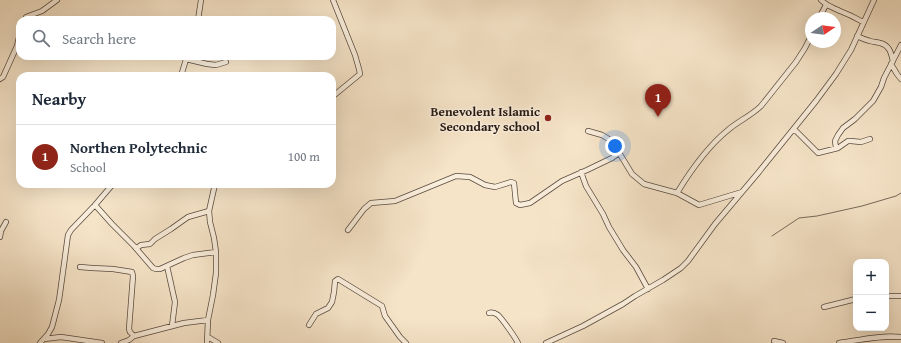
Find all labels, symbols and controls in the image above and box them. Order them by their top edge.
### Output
north arrow [805,12,841,48]
search box [16,16,336,60]
icon: search [30,27,52,49]
text: Search here [62,28,136,49]
pin: 1 [645,84,671,117]
text: Nearby [32,86,86,111]
place label: Benevolent Islamic Secondary school [430,102,540,136]
marker: Benevolent Islamic Secondary school [543,113,553,123]
your location [605,136,625,156]
text: Northen Polytechnic [70,137,207,158]
text: 1 [42,147,48,166]
text: 100 m [288,147,320,166]
text: School [70,158,106,177]
map controls [853,259,889,331]
button: + [853,259,889,295]
button: − [853,295,889,331]

